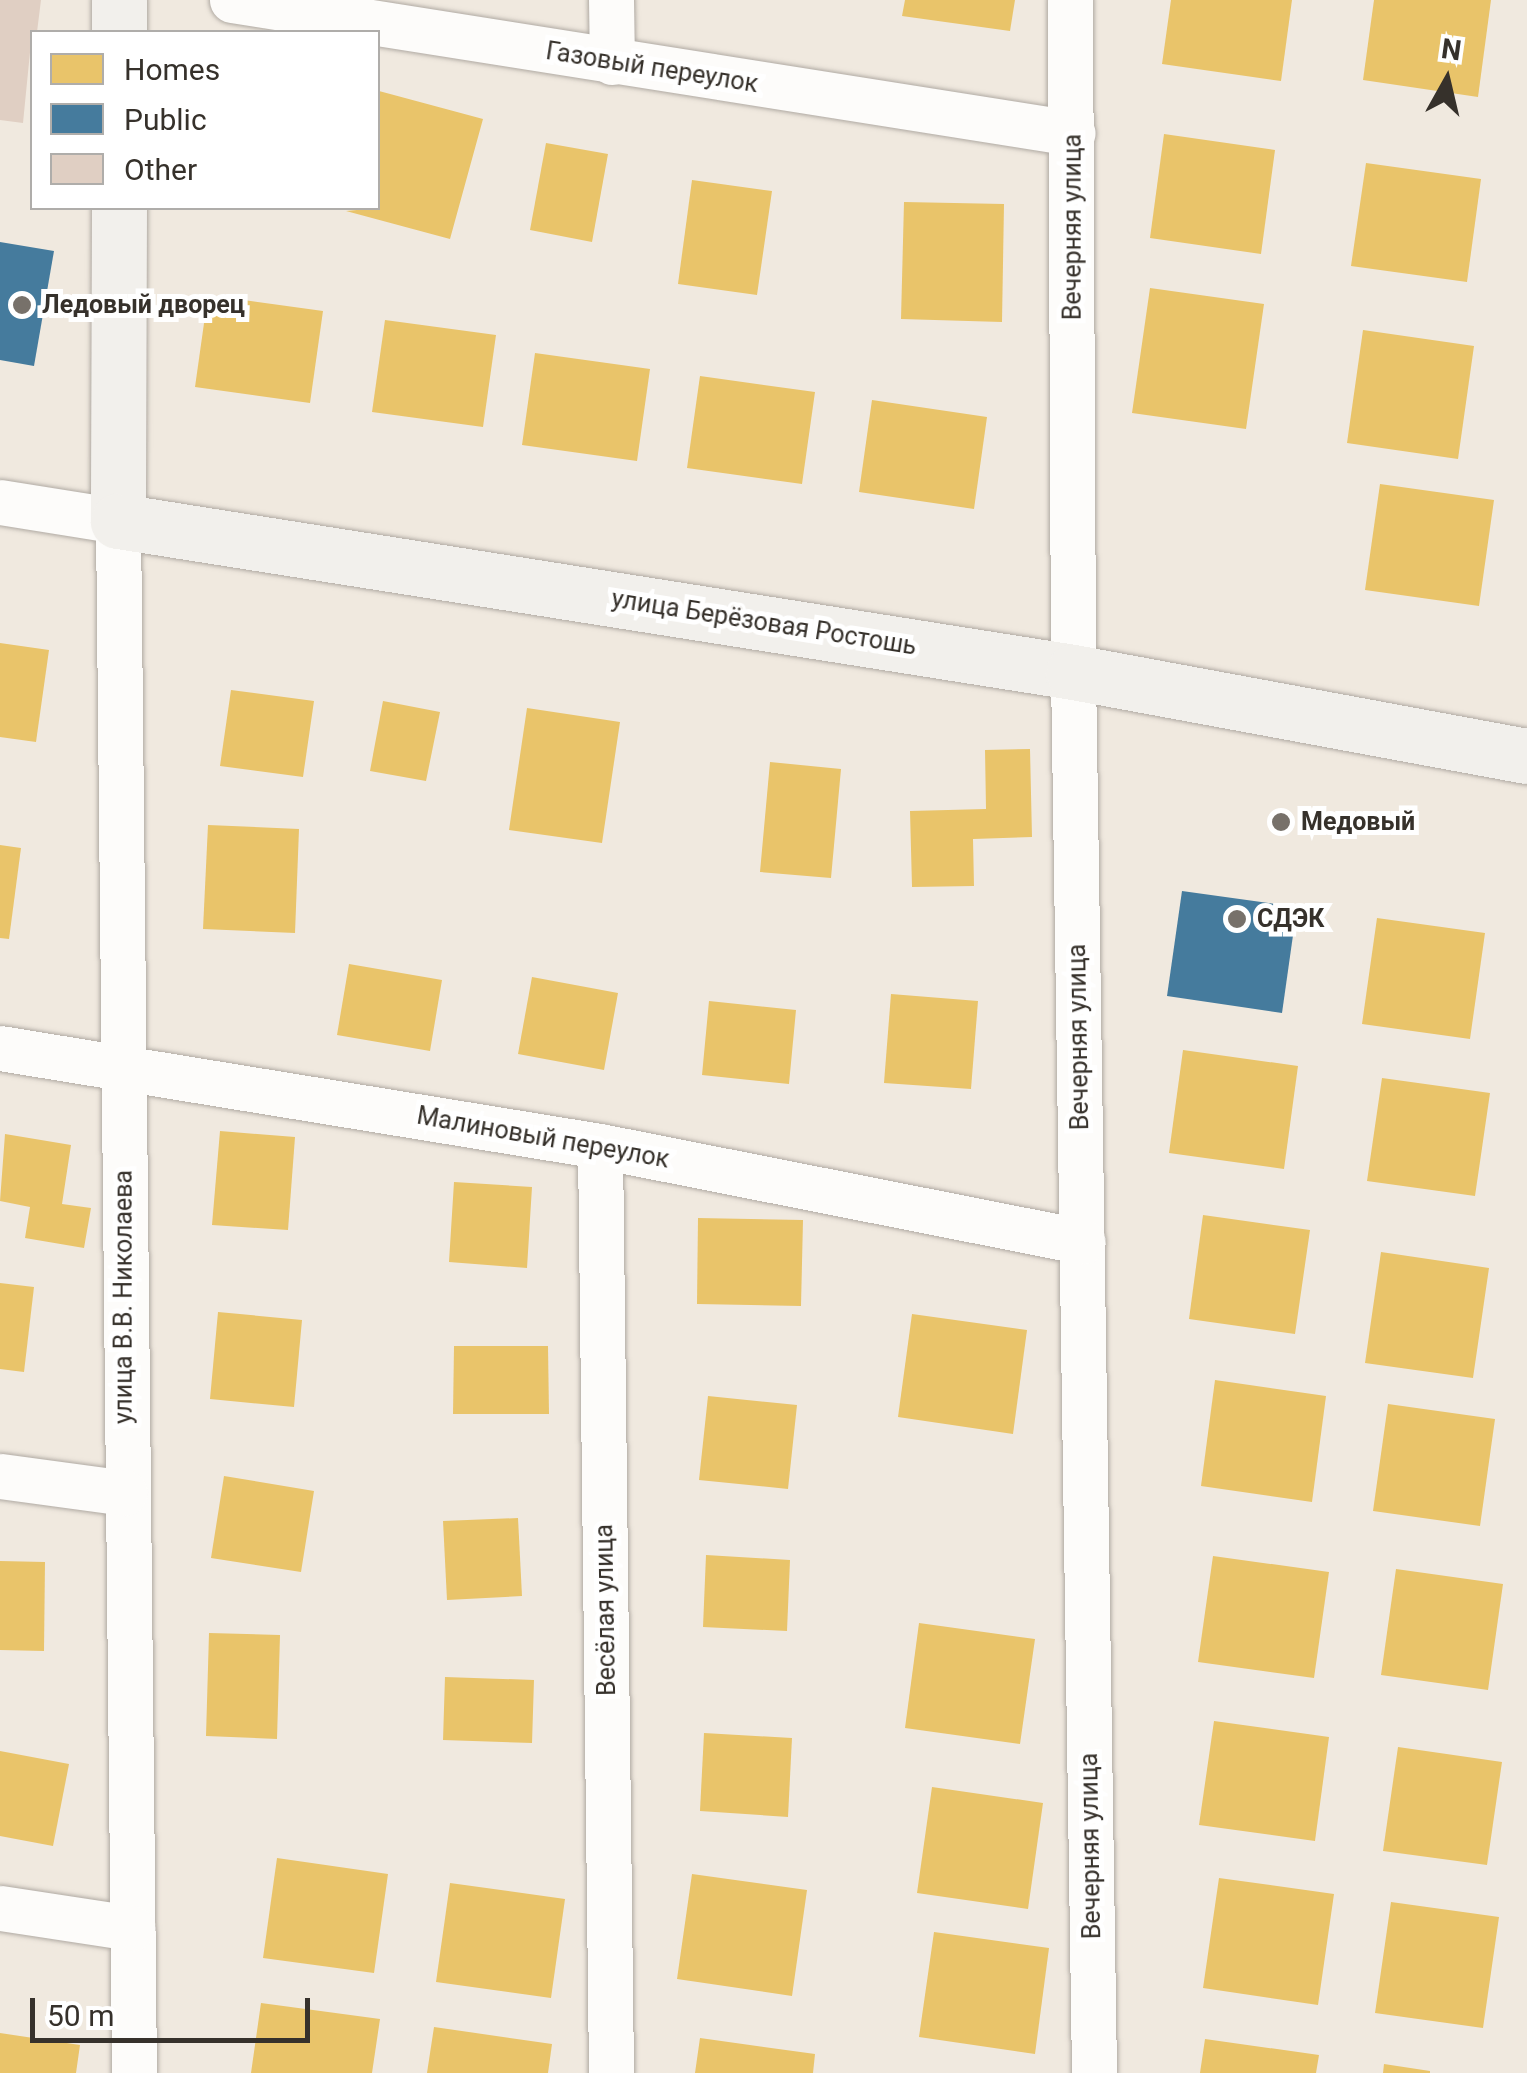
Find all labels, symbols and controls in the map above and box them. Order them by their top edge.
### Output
legend [30,30,380,210]
north arrow [1397,30,1497,130]
text: N [1439,32,1463,68]
street label: Газовый переулок [544,36,760,100]
text: Homes [124,52,220,87]
text: Public [124,102,207,137]
street label: Вечерняя улица [1058,134,1088,320]
text: Other [124,152,197,187]
place label: Ледовый дворец [42,290,245,320]
marker: Ледовый дворец [11,294,33,316]
street label: улица Берёзовая Ростошь [609,584,919,662]
place label: Медовый [1301,807,1415,837]
marker: Медовый [1270,811,1292,833]
place label: СДЭК [1257,904,1324,934]
marker: СДЭК [1226,908,1248,930]
street label: Вечерняя улица [1062,944,1096,1130]
street label: Малиновый переулок [414,1101,672,1175]
street label: улица В.В. Николаева [109,1170,139,1424]
street label: Весёлая улица [590,1524,622,1696]
street label: Вечерняя улица [1074,1753,1108,1939]
scale bar [35,1978,315,2040]
text: 50 m [47,1998,114,2033]

